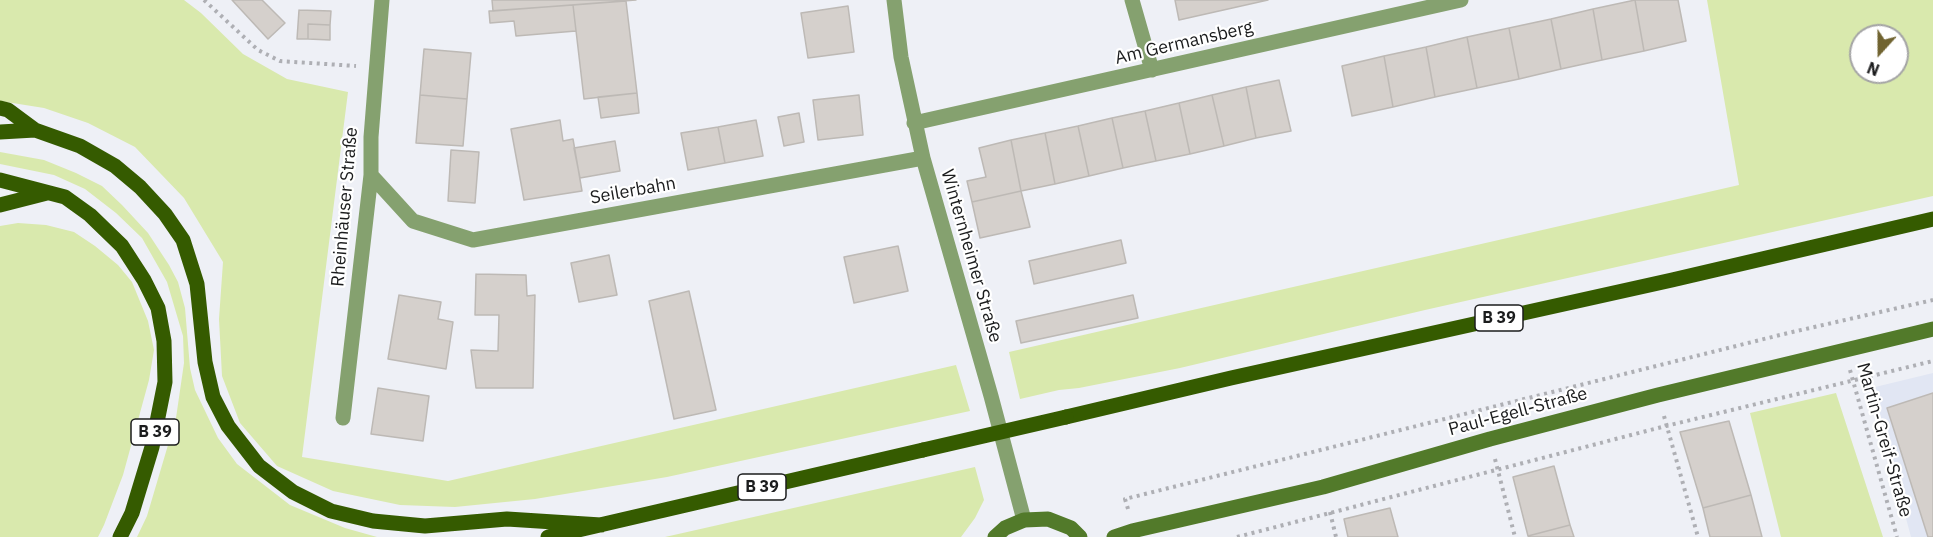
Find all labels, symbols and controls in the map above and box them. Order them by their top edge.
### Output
street label: Am Germansberg [1113,17,1255,69]
north arrow [1849,24,1909,84]
text: N [1864,58,1882,80]
street label: Rheinhäuser Straße [327,126,363,288]
street label: Winternheimer Straße [936,167,1006,345]
street label: Seilerbahn [588,173,678,209]
road number: B 39 [1475,305,1523,331]
street label: Martin-Greif-Straße [1852,360,1916,520]
street label: Paul-Egell-Straße [1446,383,1590,441]
road number: B 39 [131,419,179,445]
road number: B 39 [738,474,786,500]

